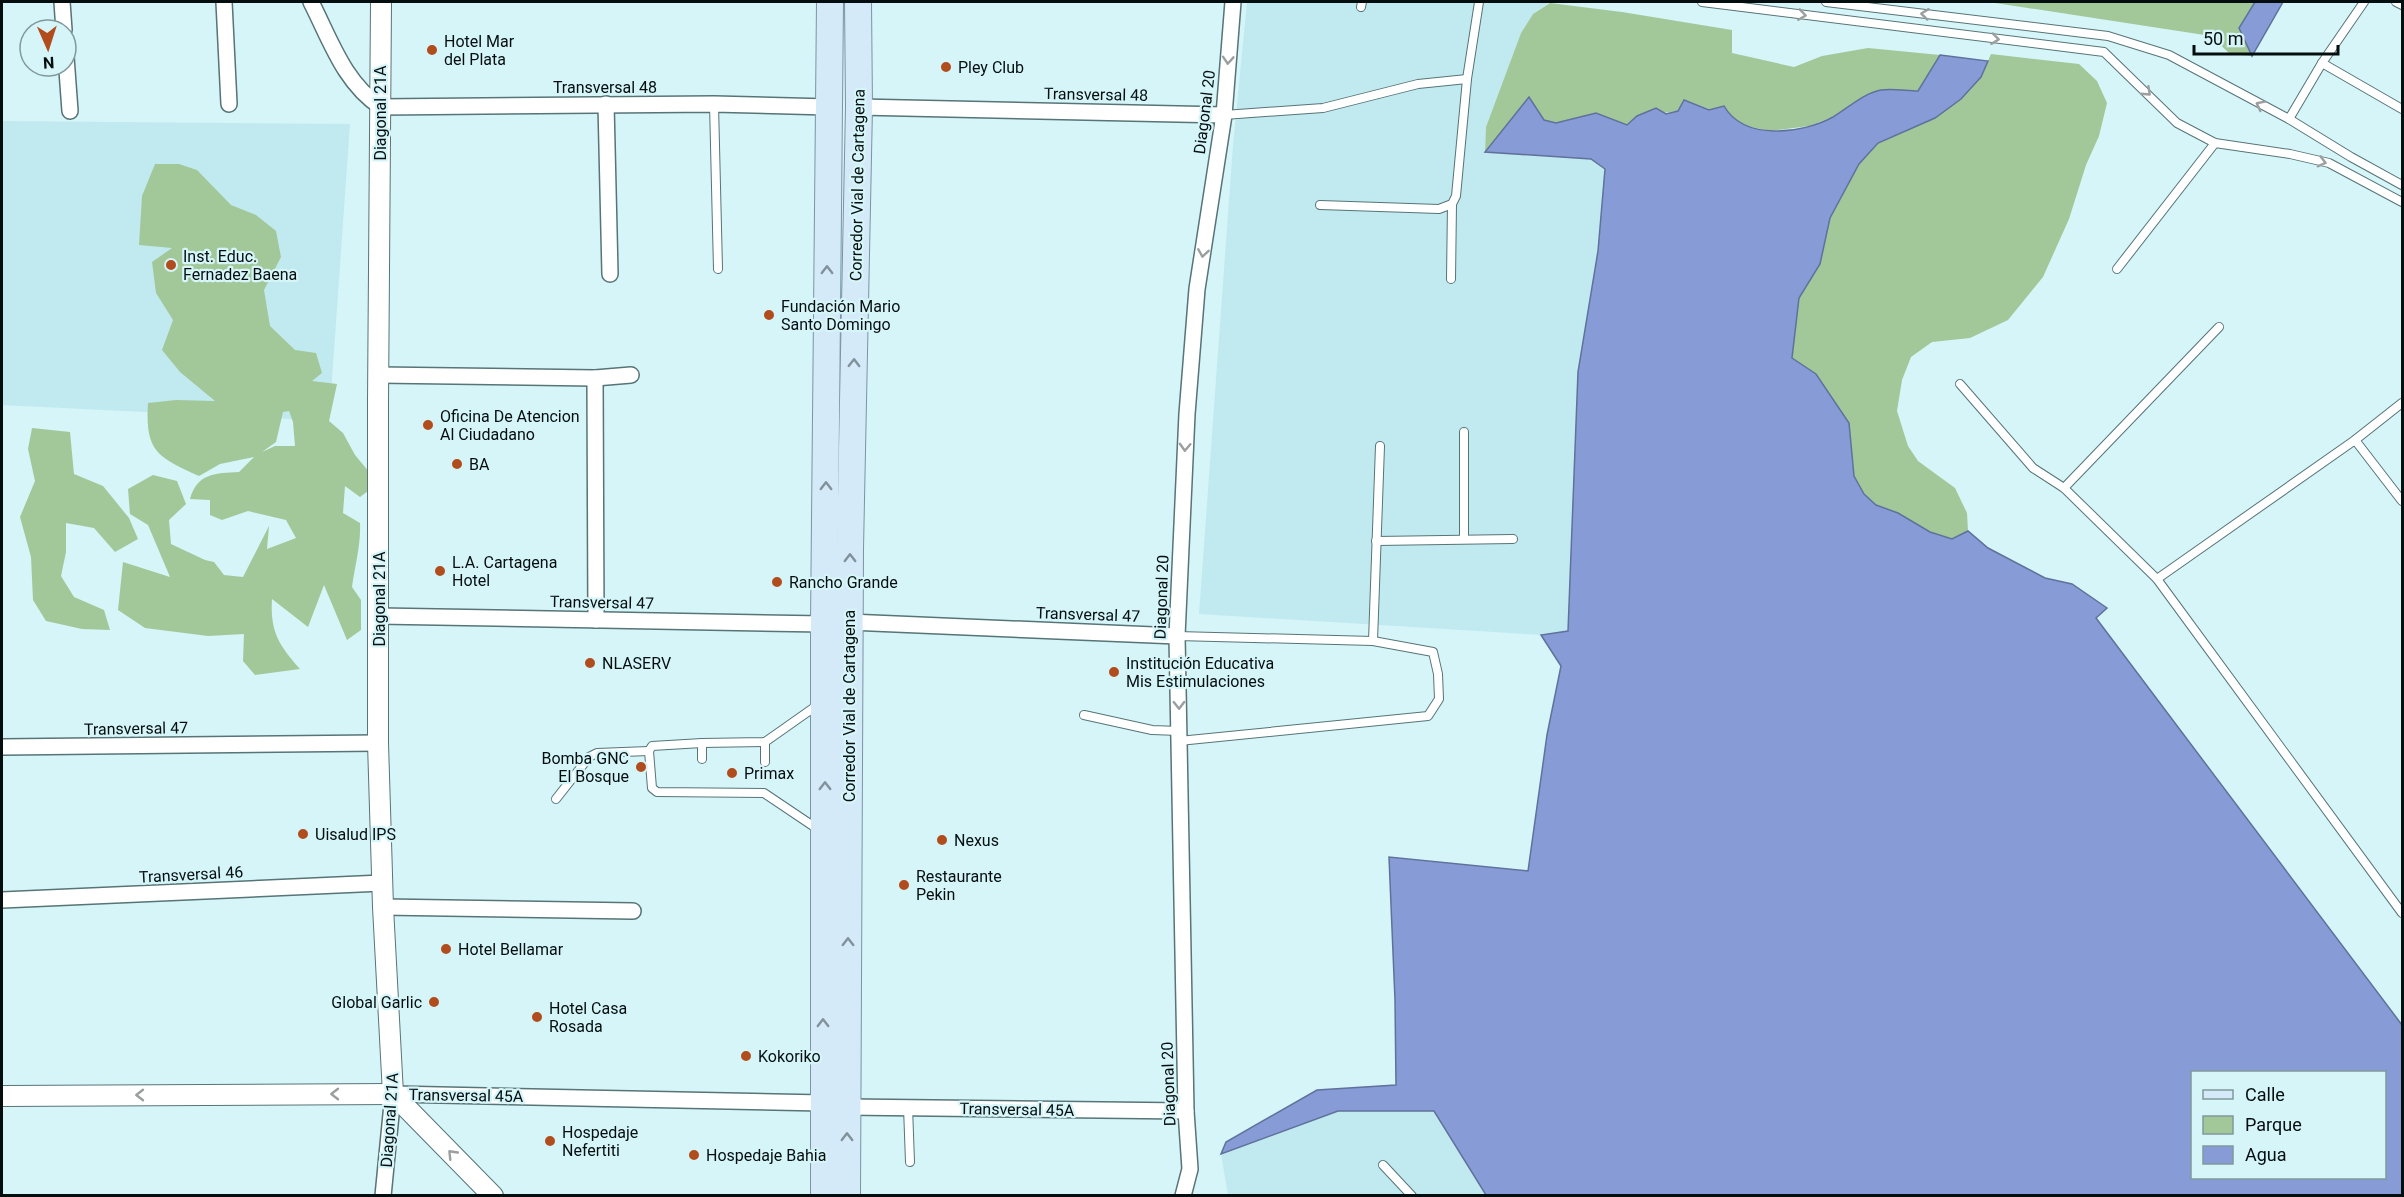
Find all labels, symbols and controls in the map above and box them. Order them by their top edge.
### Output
one-way arrow [1797,8,1806,20]
one-way arrow [1920,9,1929,21]
north arrow [18,18,78,78]
scale bar [2194,18,2338,56]
text: 50 m [2203,28,2243,49]
place label: Hotel Mar del Plata [444,32,515,69]
one-way arrow [1991,32,2000,44]
marker: Hotel Mar del Plata [425,43,439,57]
text: N [43,53,55,72]
one-way arrow [1222,55,1235,64]
place label: Pley Club [958,58,1024,77]
marker: Pley Club [939,60,953,74]
street label: Diagonal 21A [371,65,390,161]
street label: Diagonal 20 [1190,69,1219,155]
street label: Transversal 48 [553,78,657,97]
street label: Transversal 48 [1044,84,1148,105]
one-way arrow [2140,85,2151,96]
street label: Corredor Vial de Cartagena [846,89,869,281]
one-way arrow [2256,100,2267,112]
one-way arrow [2317,154,2327,167]
place label: Inst. Educ. Fernadez Baena [183,247,297,284]
one-way arrow [1197,248,1209,258]
marker: Inst. Educ. Fernadez Baena [164,258,178,272]
one-way arrow [821,266,834,275]
place label: Fundación Mario Santo Domingo [781,297,900,334]
marker: Fundación Mario Santo Domingo [762,308,776,322]
one-way arrow [847,359,860,368]
place label: Oficina De Atencion Al Ciudadano [440,407,580,444]
marker: Oficina De Atencion Al Ciudadano [421,418,435,432]
one-way arrow [1179,443,1192,452]
place label: BA [469,455,490,474]
marker: BA [450,457,464,471]
one-way arrow [820,482,832,491]
street label: Diagonal 21A [370,551,389,647]
place label: L.A. Cartagena Hotel [452,553,557,590]
one-way arrow [844,554,856,563]
street label: Diagonal 20 [1151,554,1172,640]
marker: L.A. Cartagena Hotel [433,564,447,578]
place label: Rancho Grande [789,573,898,592]
marker: Rancho Grande [770,575,784,589]
street label: Transversal 47 [550,592,654,613]
street label: Transversal 47 [1036,603,1140,626]
street label: Corredor Vial de Cartagena [840,610,859,802]
place label: NLASERV [602,654,671,673]
place label: Institución Educativa Mis Estimulaciones [1126,654,1274,691]
marker: NLASERV [583,656,597,670]
marker: Institución Educativa Mis Estimulaciones [1107,665,1121,679]
one-way arrow [1172,700,1185,709]
street label: Transversal 47 [84,718,188,739]
place label: Bomba GNC El Bosque [541,749,629,786]
marker: Bomba GNC El Bosque [634,760,648,774]
place label: Primax [744,764,794,783]
marker: Primax [725,766,739,780]
one-way arrow [819,782,831,791]
place label: Uisalud IPS [315,825,396,844]
marker: Uisalud IPS [296,827,310,841]
place label: Nexus [954,831,999,850]
marker: Nexus [935,833,949,847]
street label: Transversal 46 [138,862,244,887]
place label: Restaurante Pekin [916,867,1002,904]
marker: Restaurante Pekin [897,878,911,892]
one-way arrow [842,938,854,947]
place label: Hotel Bellamar [458,940,564,959]
marker: Hotel Bellamar [439,942,453,956]
place label: Global Garlic [331,993,422,1012]
marker: Global Garlic [427,995,441,1009]
place label: Hotel Casa Rosada [549,999,627,1036]
marker: Hotel Casa Rosada [530,1010,544,1024]
one-way arrow [817,1019,829,1028]
street label: Diagonal 20 [1158,1041,1179,1127]
place label: Kokoriko [758,1047,821,1066]
marker: Kokoriko [739,1049,753,1063]
street label: Diagonal 21A [377,1071,402,1168]
legend [2191,1071,2386,1179]
text: Calle [2245,1084,2285,1105]
street label: Transversal 45A [408,1085,524,1106]
one-way arrow [330,1088,339,1100]
one-way arrow [135,1089,144,1101]
street label: Transversal 45A [959,1099,1075,1120]
text: Parque [2245,1114,2302,1135]
place label: Hospedaje Nefertiti [562,1123,638,1160]
one-way arrow [841,1133,853,1142]
marker: Hospedaje Nefertiti [543,1134,557,1148]
text: Agua [2245,1144,2287,1165]
place label: Hospedaje Bahia [706,1146,826,1165]
marker: Hospedaje Bahia [687,1148,701,1162]
one-way arrow [448,1150,459,1161]

